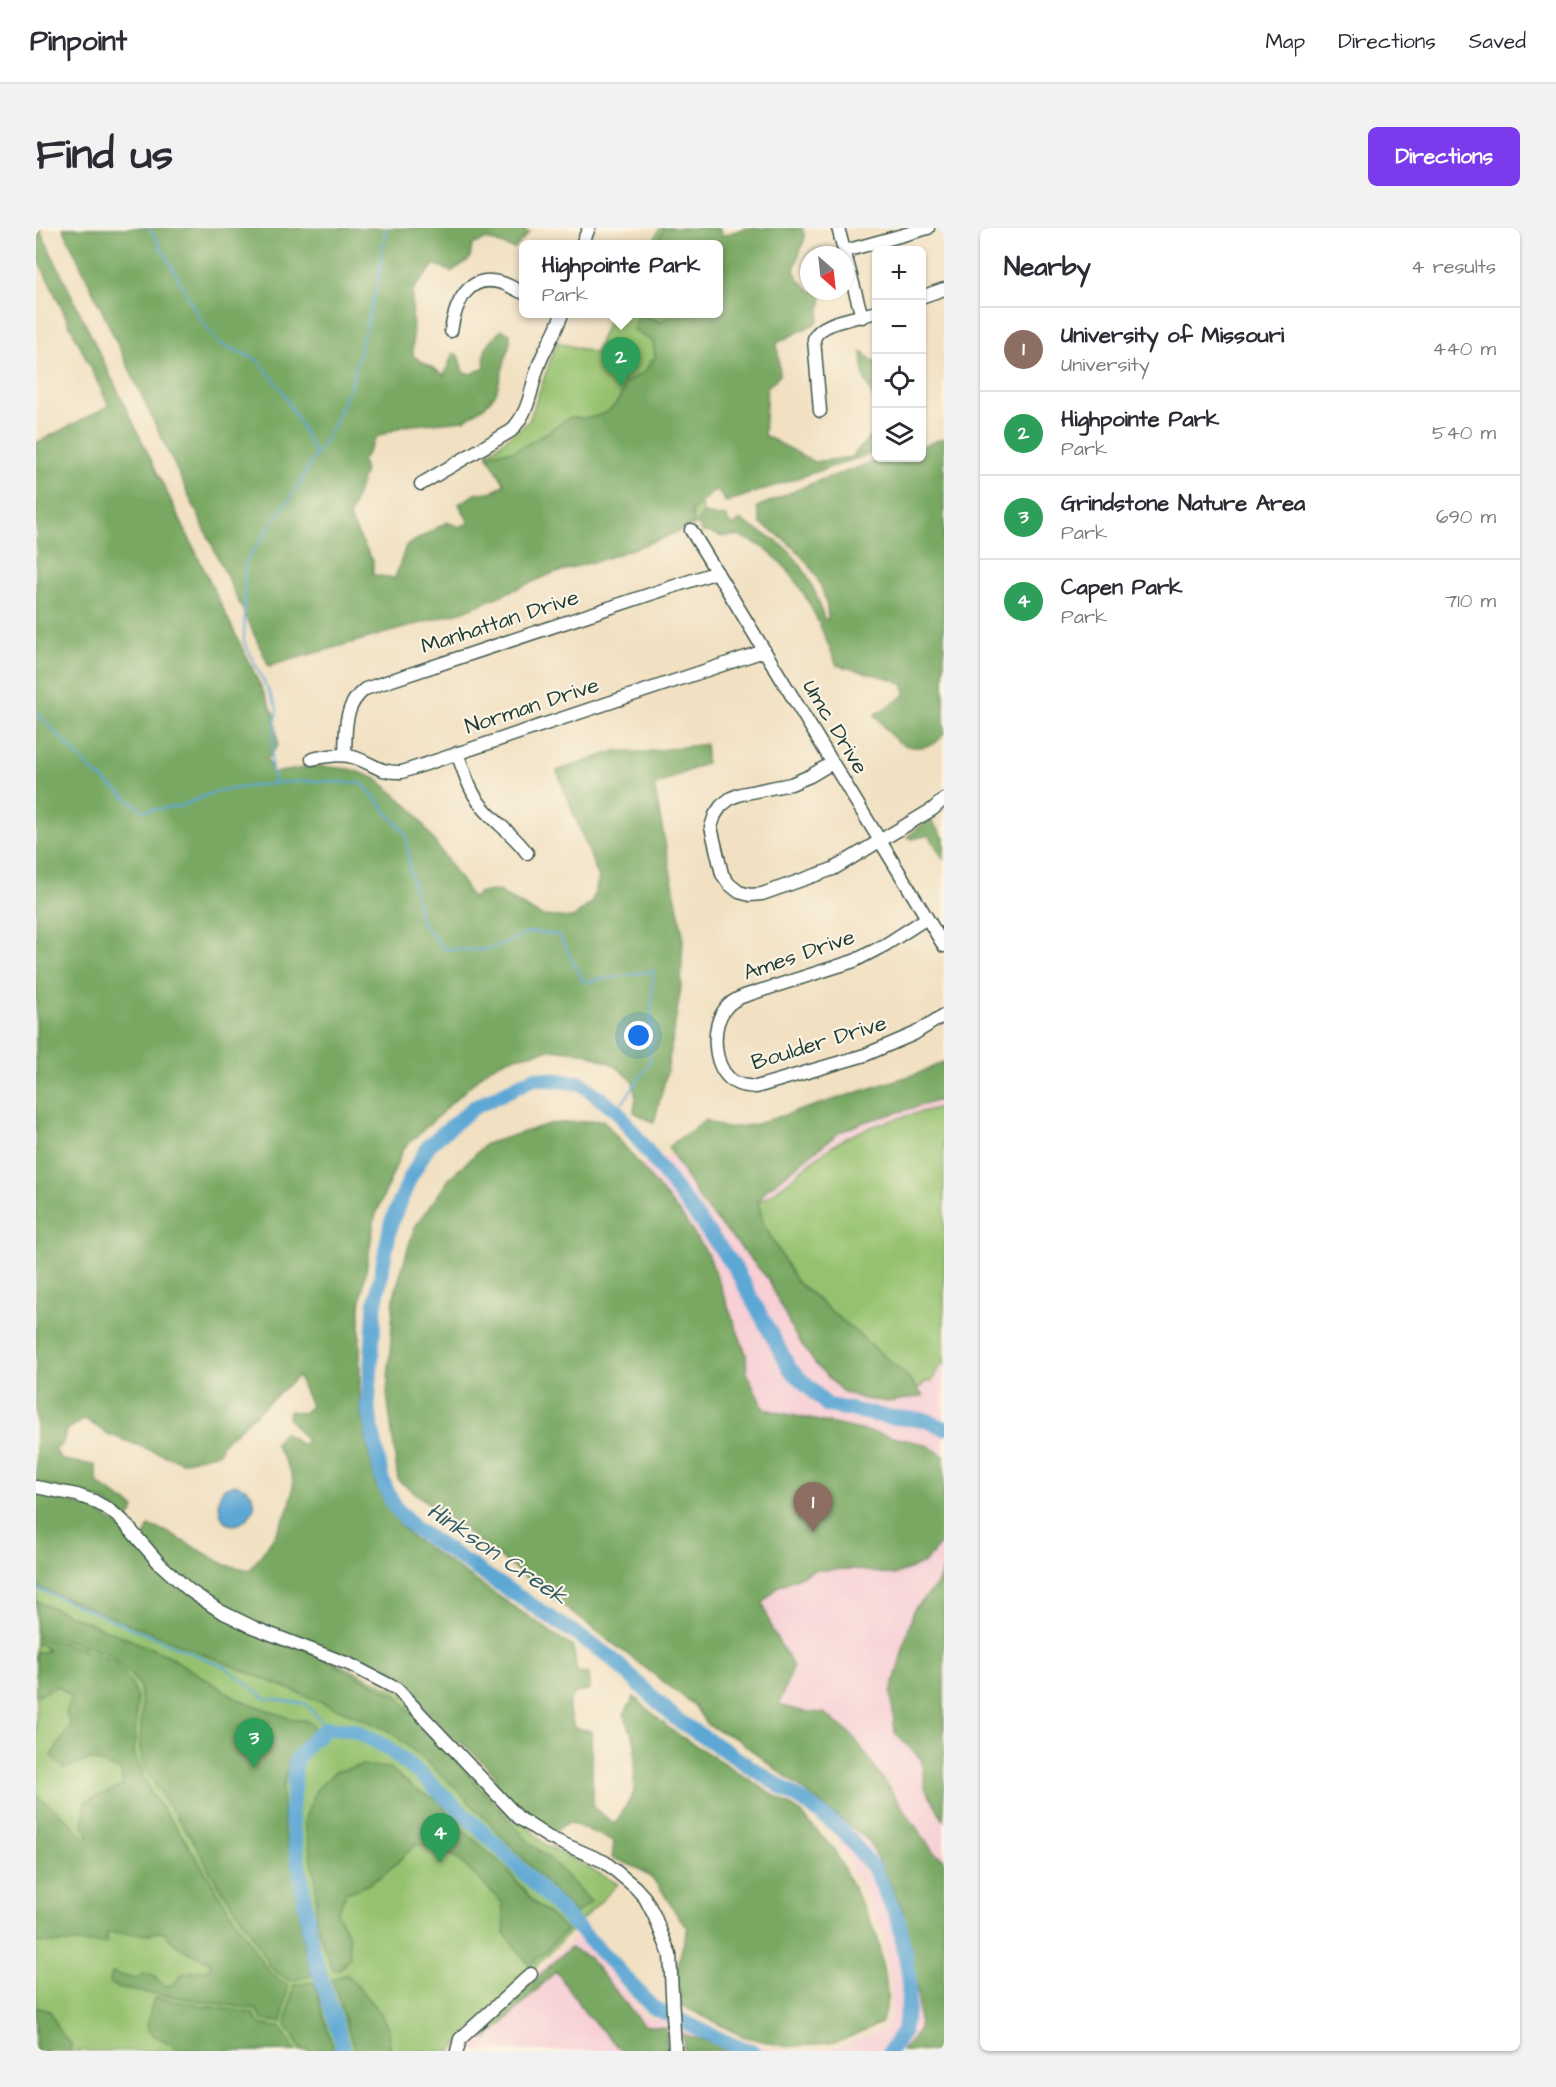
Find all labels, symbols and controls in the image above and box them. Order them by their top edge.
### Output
text: Pinpoint [30,22,127,61]
text: Map [1265,27,1305,56]
text: Directions [1338,27,1436,56]
text: Saved [1469,27,1526,56]
text: Find us [36,127,173,185]
button: Directions [1368,127,1520,186]
popup [519,240,723,318]
north arrow [800,246,854,300]
map controls [872,246,926,462]
button: + [872,246,926,300]
text: Nearby [1004,249,1091,285]
text: Highpointe Park [542,250,700,281]
text: 4 results [1411,253,1496,281]
text: Park [542,281,588,309]
button: − [872,300,926,354]
text: University of Missouri [1061,320,1284,351]
text: 1 [1022,335,1025,363]
text: 440 m [1433,335,1496,363]
pin: 2 [602,338,640,387]
text: University [1061,351,1150,379]
button: locate [872,354,926,408]
text: Highpointe Park [1061,404,1219,435]
button: layers [872,408,926,462]
text: 2 [1018,419,1029,447]
text: 540 m [1432,419,1496,447]
text: Park [1061,435,1107,463]
text: Grindstone Nature Area [1061,488,1305,519]
text: 3 [1018,503,1029,531]
text: 690 m [1436,503,1496,531]
text: Park [1061,519,1107,547]
text: Capen Park [1061,572,1183,603]
street label: Manhattan Drive [417,582,583,662]
text: 4 [1017,587,1030,615]
text: 710 m [1445,587,1496,615]
text: Park [1061,603,1107,631]
street label: Norman Drive [461,670,603,742]
street label: Umc Drive [795,674,875,780]
street label: Ames Drive [739,921,859,989]
street label: Boulder Drive [748,1008,890,1078]
your location [624,1021,653,1050]
pin: 1 [794,1482,832,1532]
water label: Hinkson Creek [420,1494,575,1614]
pin: 3 [234,1718,274,1768]
pin: 4 [420,1814,460,1863]

